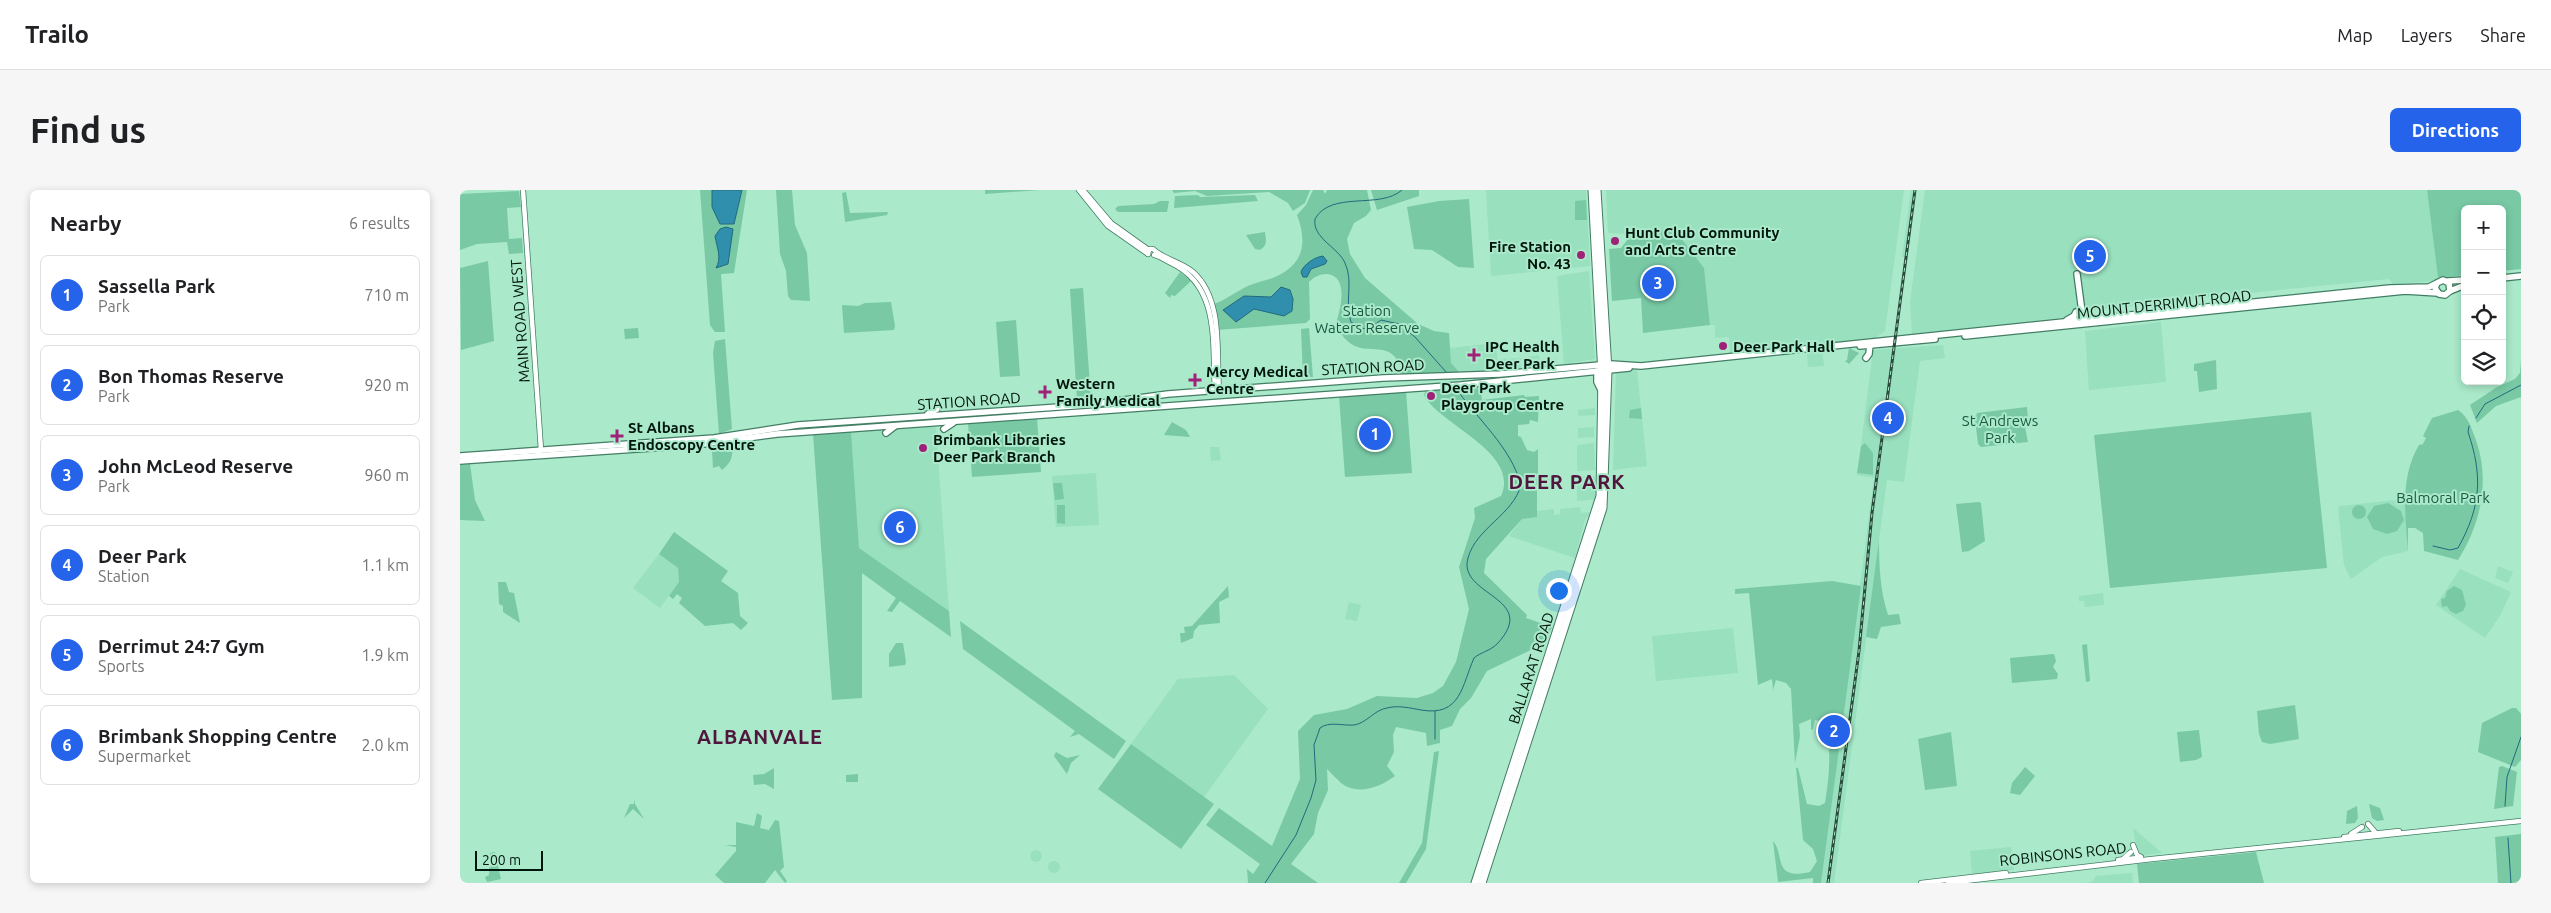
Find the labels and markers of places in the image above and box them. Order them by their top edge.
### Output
place label: Hunt Club Community and Arts Centre [1625,224,1780,258]
marker: Hunt Club Community and Arts Centre [1609,235,1621,247]
pin: 5 [2074,237,2106,275]
place label: Fire Station No. 43 [1489,238,1571,272]
marker: Fire Station No. 43 [1575,249,1587,261]
pin: 3 [1642,264,1674,302]
place label: IPC Health Deer Park [1485,338,1560,372]
place label: Deer Park Hall [1733,338,1835,355]
marker: Deer Park Hall [1717,340,1729,352]
marker: IPC Health Deer Park [1467,348,1481,362]
place label: Mercy Medical Centre [1206,363,1308,397]
marker: Mercy Medical Centre [1188,373,1202,387]
place label: Western Family Medical [1056,375,1161,409]
place label: Deer Park Playgroup Centre [1441,379,1564,413]
marker: Western Family Medical [1038,385,1052,399]
marker: Deer Park Playgroup Centre [1425,390,1437,402]
pin: 4 [1872,399,1904,437]
pin: 1 [1359,415,1391,453]
place label: St Albans Endoscopy Centre [628,419,755,453]
marker: St Albans Endoscopy Centre [610,429,624,443]
place label: Brimbank Libraries Deer Park Branch [933,431,1066,465]
marker: Brimbank Libraries Deer Park Branch [917,442,929,454]
pin: 6 [884,508,916,546]
pin: 2 [1818,712,1850,750]

